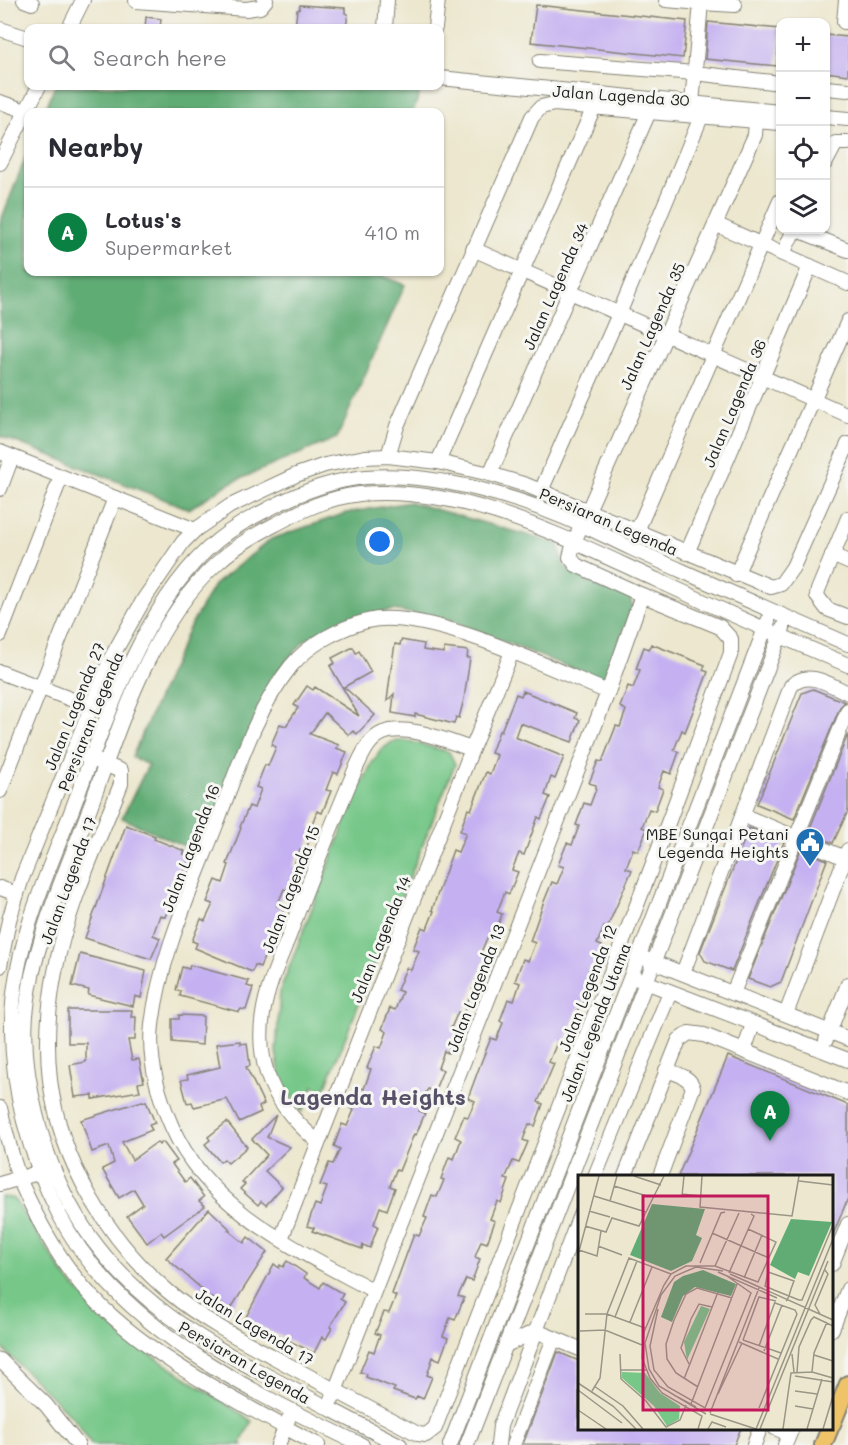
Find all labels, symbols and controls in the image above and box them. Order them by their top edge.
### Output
map controls [776,18,830,234]
button: + [776,18,830,72]
search box [24,24,444,90]
icon: search [45,41,78,74]
text: Search here [93,43,227,72]
button: − [776,72,830,126]
street label: Jalan Lagenda 30 [552,80,691,110]
button: locate [776,126,830,180]
text: Nearby [48,130,143,164]
button: layers [776,180,830,234]
text: Lotus's [105,205,182,234]
text: A [61,219,74,245]
text: 410 m [365,219,420,245]
street label: Jalan Lagenda 34 [518,219,593,353]
text: Supermarket [105,234,232,260]
street label: Jalan Lagenda 35 [615,259,689,393]
street label: Jalan Lagenda 36 [697,336,771,470]
street label: Persiaran Legenda [536,482,682,560]
your location [365,527,394,556]
street label: Jalan Lagenda 27 [39,639,109,773]
street label: Persiaran Legenda [52,648,128,794]
street label: Jalan Lagenda 16 [156,781,224,915]
street label: Jalan Lagenda 17 [35,813,101,947]
street label: Jalan Lagenda 15 [256,822,324,956]
place label: MBE Sungai Petani Legenda Heights [646,823,789,862]
public building icon: MBE Sungai Petani Legenda Heights [794,826,826,868]
street label: Jalan Lagenda 14 [345,872,415,1005]
street label: Jalan Lagenda 13 [441,921,509,1055]
street label: Jalan Legenda 12 [553,922,621,1054]
street label: Jalan Legenda Utama [555,939,635,1105]
district label: Lagenda Heights [280,1082,466,1111]
pin: A [750,1092,790,1141]
inset map [578,1175,833,1430]
street label: Jalan Lagenda 17 [192,1282,318,1370]
street label: Persiaran Legenda [175,1316,315,1408]

